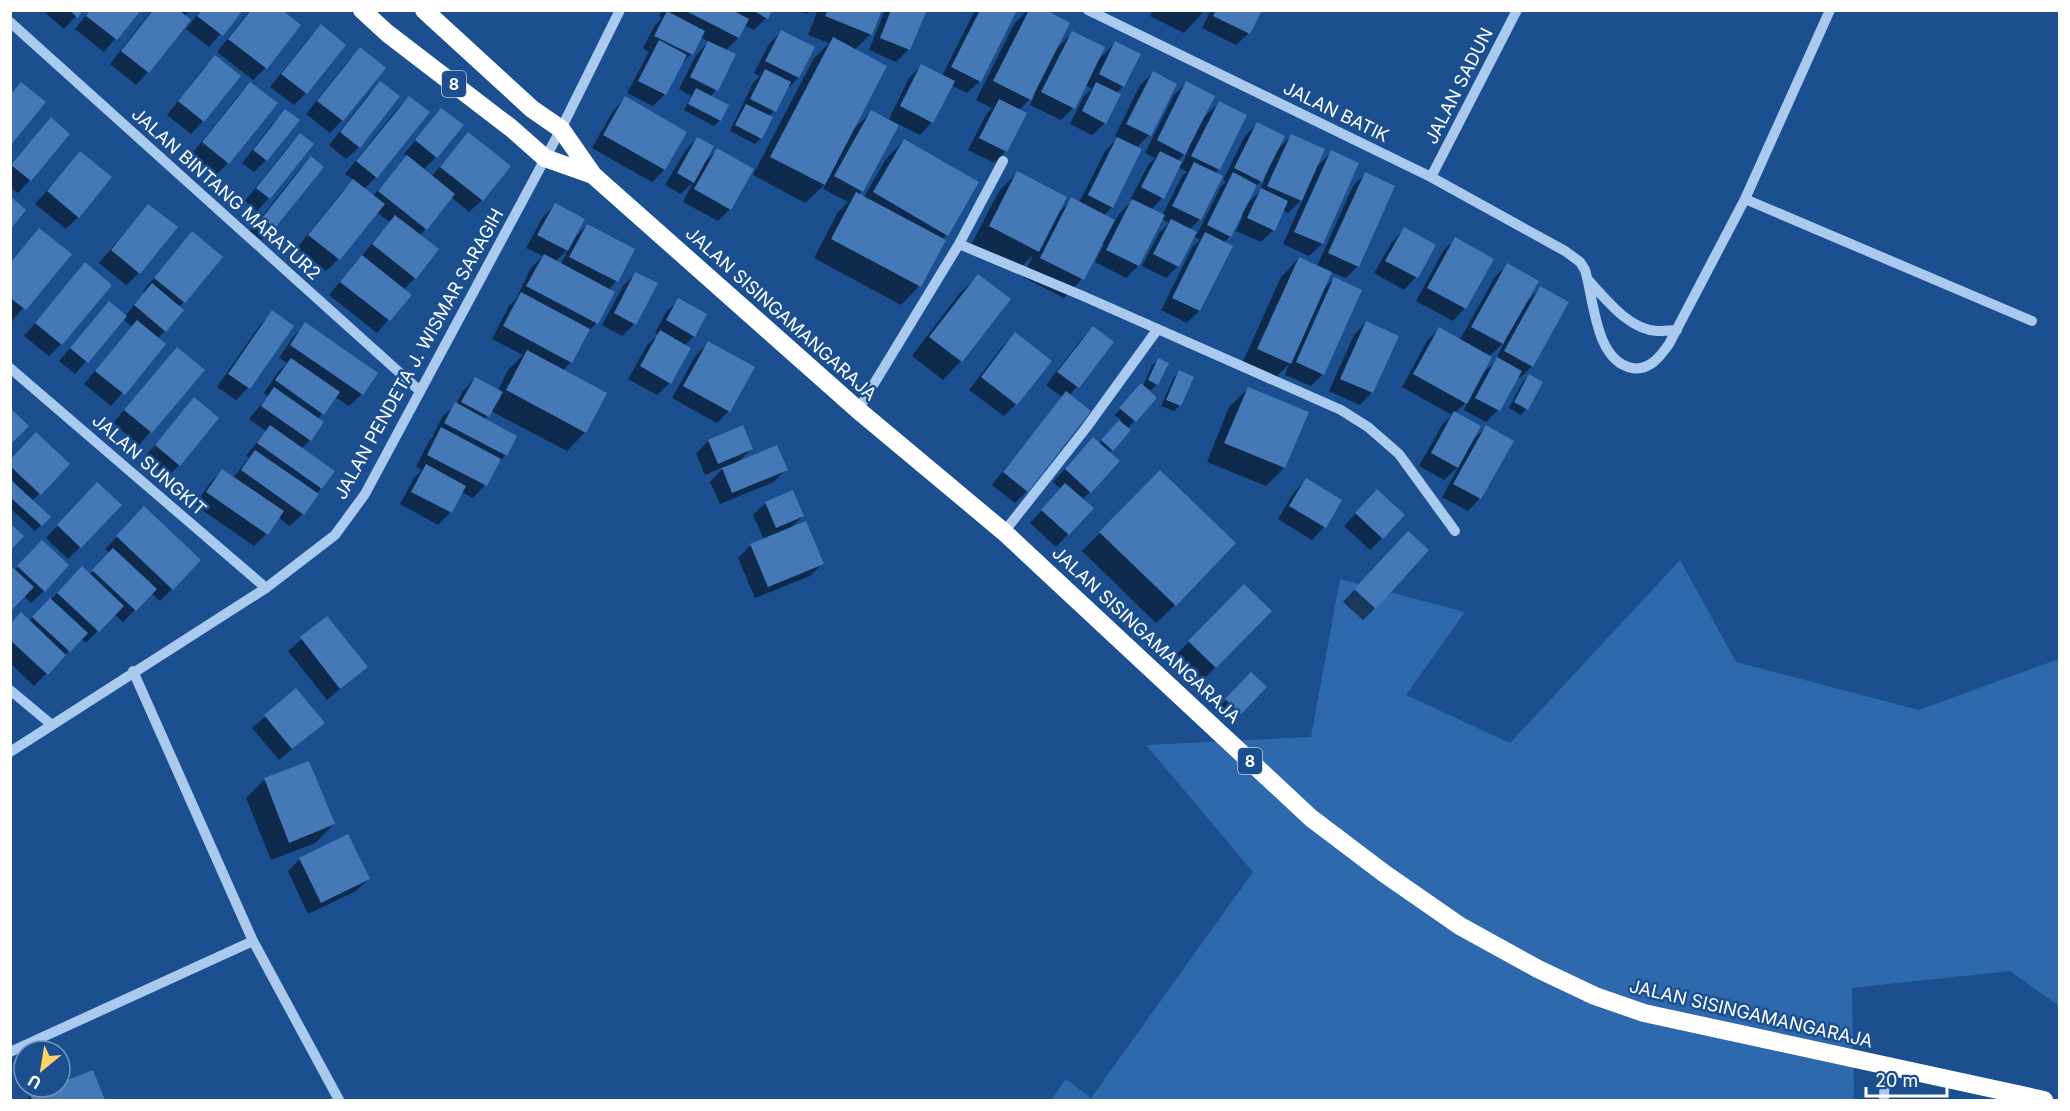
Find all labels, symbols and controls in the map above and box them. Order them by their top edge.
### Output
street label: JALAN SADUN [1420,24,1497,147]
road number: 8 [442,71,466,97]
street label: JALAN BATIK [1280,77,1392,146]
street label: JALAN BINTANG MARATUR2 [128,103,325,284]
street label: JALAN PENDETA J. WISMAR SARAGIH [330,205,508,503]
street label: JALAN SISINGAMANGARAJA [682,222,881,405]
street label: JALAN SUNGKIT [88,409,211,520]
street label: JALAN SISINGAMANGARAJA [1048,542,1245,727]
road number: 8 [1238,748,1262,774]
street label: JALAN SISINGAMANGARAJA [1627,975,1875,1052]
north arrow [12,1039,72,1099]
scale bar [1866,1060,1947,1098]
text: U [24,1070,45,1094]
text: 20 m [1875,1070,1918,1091]

